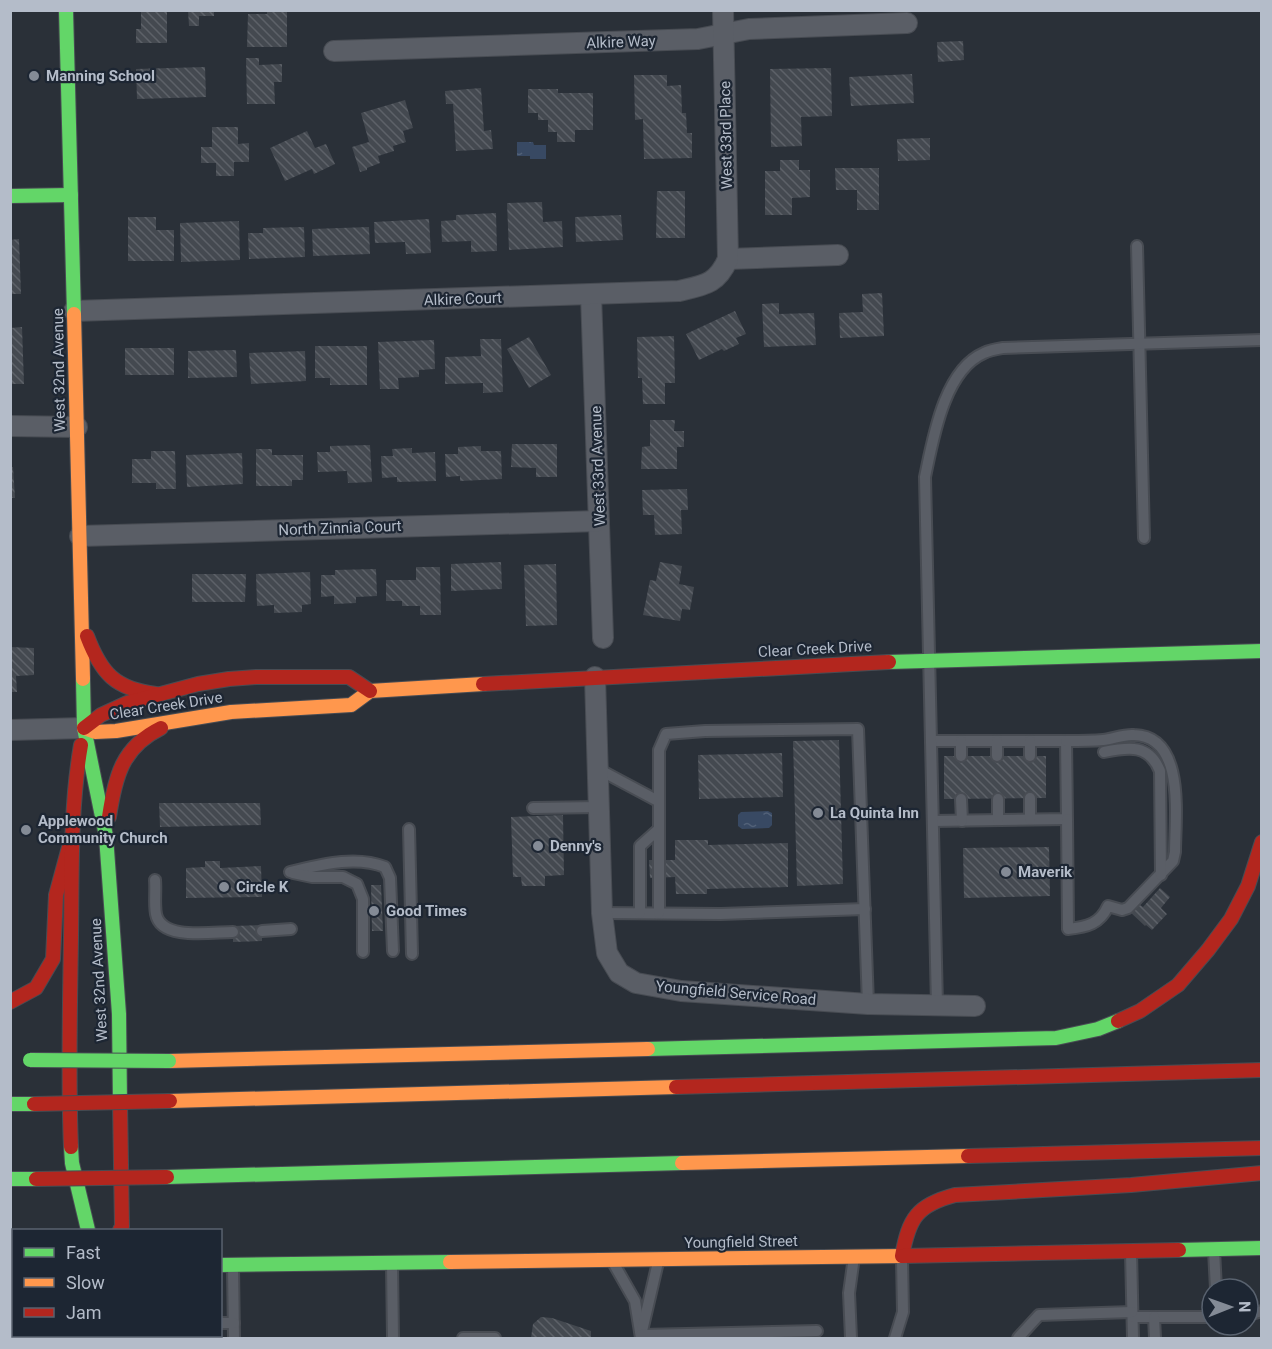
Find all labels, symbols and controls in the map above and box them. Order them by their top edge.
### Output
street label: Alkire Way [586,32,656,52]
place label: Manning School [46,67,155,85]
marker: Manning School [27,69,41,83]
street label: West 33rd Place [716,81,736,189]
street label: Alkire Court [424,289,503,309]
street label: West 32nd Avenue [49,308,69,432]
street label: West 33rd Avenue [587,405,609,527]
street label: North Zinnia Court [278,517,402,539]
street label: Clear Creek Drive [758,637,872,661]
street label: Clear Creek Drive [108,688,224,724]
place label: La Quinta Inn [830,804,919,822]
marker: La Quinta Inn [811,806,825,820]
place label: Applewood Community Church [38,812,168,847]
marker: Applewood Community Church [19,823,33,837]
place label: Denny's [550,837,602,855]
marker: Denny's [531,839,545,853]
place label: Maverik [1018,863,1073,881]
marker: Maverik [999,865,1013,879]
place label: Circle K [236,878,289,896]
marker: Circle K [217,880,231,894]
place label: Good Times [386,902,467,920]
marker: Good Times [367,904,381,918]
street label: West 32nd Avenue [87,918,111,1042]
street label: Youngfield Service Road [655,977,817,1009]
legend [12,1229,222,1337]
street label: Youngfield Street [684,1232,798,1252]
text: Fast [66,1242,101,1263]
text: Slow [66,1272,105,1293]
north arrow [1200,1277,1260,1337]
text: N [1235,1301,1254,1313]
text: Jam [66,1302,102,1323]

